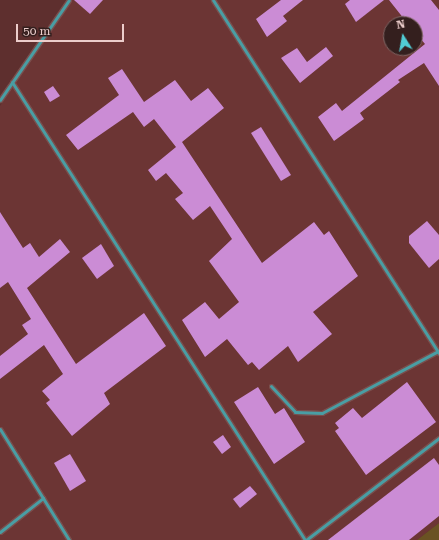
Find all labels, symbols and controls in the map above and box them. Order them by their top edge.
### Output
scale bar [18,16,126,42]
north arrow [383,16,423,56]
text: N [395,18,406,32]
text: 50 m [23,24,50,38]

